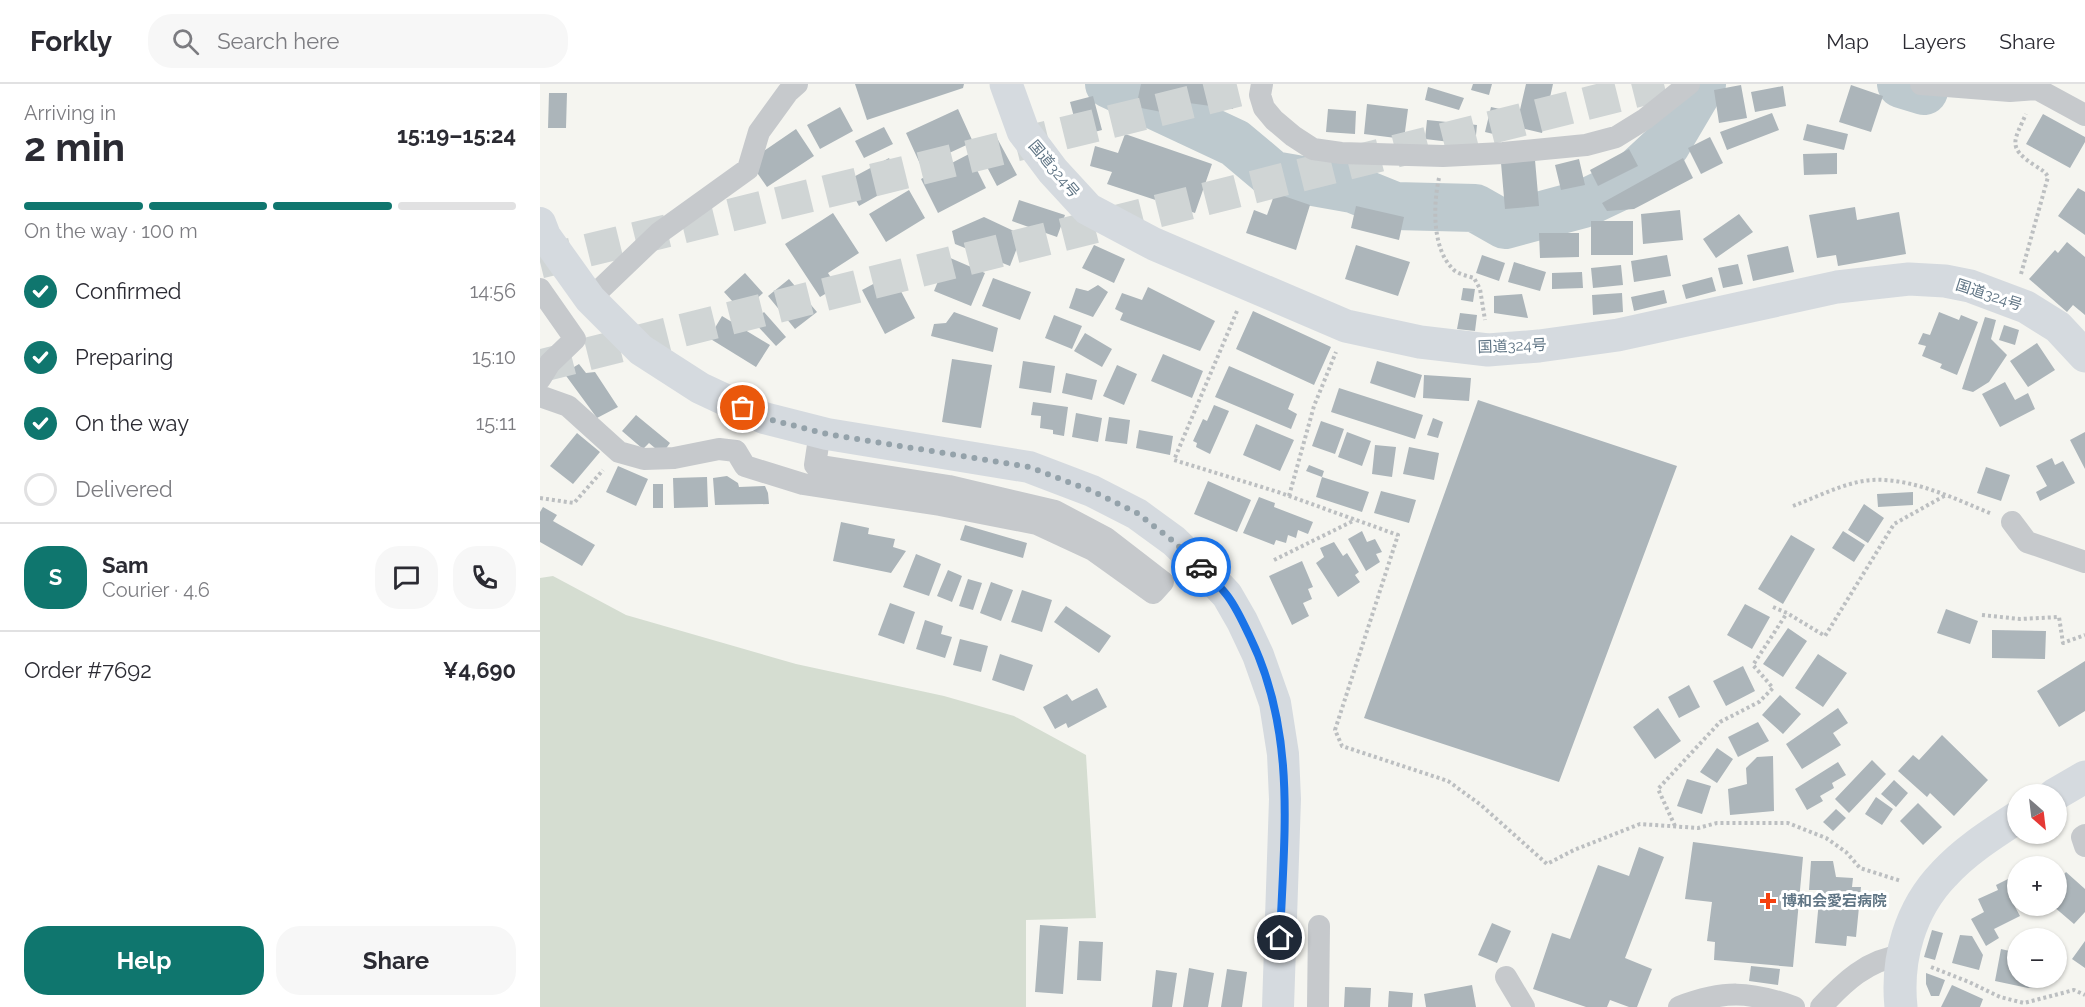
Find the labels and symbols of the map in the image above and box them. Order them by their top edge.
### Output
street label: 国道324号 [1025,137,1083,201]
street label: 国道324号 [1953,276,2025,314]
street label: 国道324号 [1477,336,1547,356]
pin [717,382,768,433]
courier [1171,537,1231,597]
north arrow [2007,784,2067,844]
marker: 博和会愛宕病院 [1759,892,1777,910]
place label: 博和会愛宕病院 [1782,892,1887,910]
pin [1254,912,1305,963]

